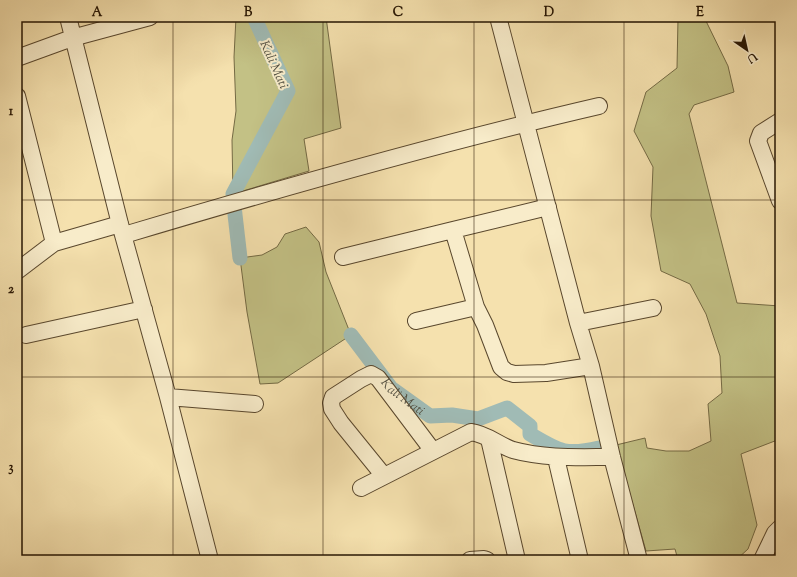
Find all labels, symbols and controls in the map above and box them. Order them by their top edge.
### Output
text: A [92,4,103,22]
text: B [244,4,253,22]
text: C [393,4,403,22]
text: D [544,4,554,22]
text: E [696,4,704,22]
north arrow [727,30,767,70]
water label: Kali Mati [255,38,292,92]
text: U [744,48,761,67]
text: 1 [9,103,14,121]
text: 2 [8,281,15,299]
water label: Kali Mati [376,375,428,420]
text: 3 [8,459,14,477]

